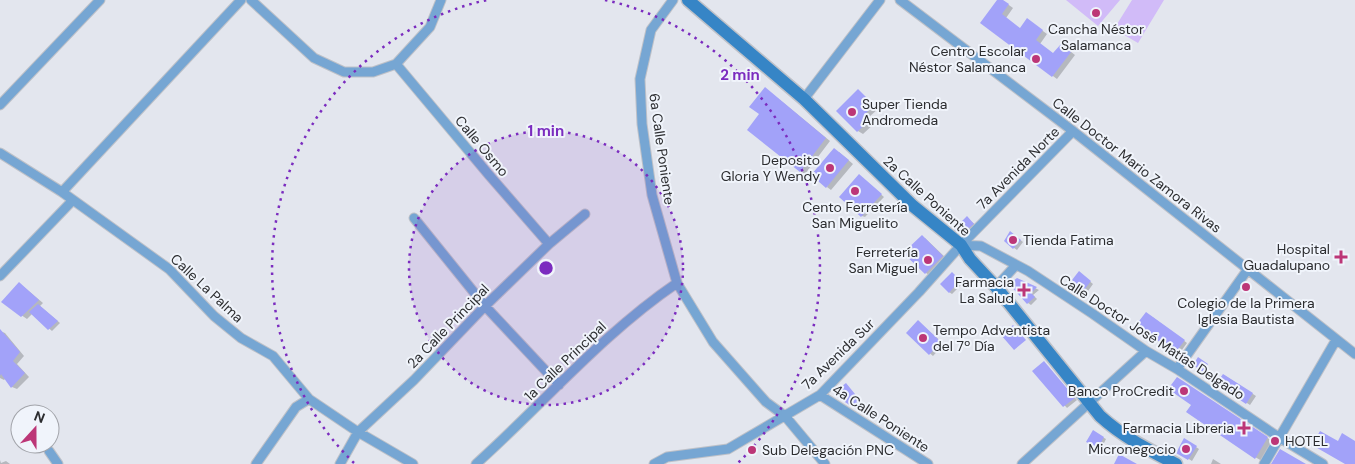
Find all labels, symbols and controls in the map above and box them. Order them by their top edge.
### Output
marker: Cancha Néstor Salamanca [1090,7,1102,19]
place label: Cancha Néstor Salamanca [1048,20,1144,54]
place label: Centro Escolar Néstor Salamanca [909,42,1026,76]
marker: Centro Escolar Néstor Salamanca [1030,53,1042,65]
text: 2 min [720,65,760,85]
street label: 6a Calle Poniente [645,92,679,206]
street label: Calle Doctor Mario Zamora Rivas [1049,93,1225,237]
place label: Super Tienda Andromeda [862,95,947,129]
marker: Super Tienda Andromeda [846,106,858,118]
street label: Calle Osmo [451,112,513,180]
text: 1 min [528,121,564,141]
street label: 7a Avenida Norte [973,123,1063,213]
place label: Deposito Gloria Y Wendy [721,151,820,185]
street label: 2a Calle Poniente [880,152,975,240]
marker: Deposito Gloria Y Wendy [824,162,836,174]
marker: Cento Ferretería San Miguelito [849,185,861,197]
place label: Cento Ferretería San Miguelito [802,198,908,232]
place label: Tienda Fatima [1023,231,1114,249]
marker: Tienda Fatima [1007,234,1019,246]
place label: Hospital Guadalupano [1243,240,1330,274]
place label: Ferretería San Miguel [848,243,918,277]
street label: Calle La Palma [167,250,247,326]
marker: Hospital Guadalupano [1334,250,1348,264]
marker: Ferretería San Miguel [922,254,934,266]
centre of rings [537,259,555,277]
street label: Calle Doctor José Matías Delgado [1056,270,1248,404]
place label: Farmacia La Salud [955,273,1014,307]
street label: 2a Calle Principal [403,280,493,372]
marker: Colegio de la Primera Iglesia Bautista [1240,281,1252,293]
marker: Farmacia La Salud [1018,284,1030,296]
place label: Colegio de la Primera Iglesia Bautista [1177,294,1315,328]
street label: 7a Avenida Sur [798,315,878,393]
street label: 1a Calle Principal [520,317,610,405]
place label: Tempo Adventista del 7º Día [933,321,1050,355]
marker: Tempo Adventista del 7º Día [917,332,929,344]
street label: 4a Calle Poniente [829,380,933,456]
place label: Banco ProCredit [1068,382,1174,400]
marker: Banco ProCredit [1178,385,1190,397]
north arrow [10,404,60,454]
text: N [32,407,48,427]
place label: Farmacia Libreria [1123,419,1234,437]
marker: Farmacia Libreria [1238,422,1250,434]
place label: HOTEL [1285,432,1328,450]
marker: HOTEL [1269,435,1281,447]
place label: Micronegocio [1088,440,1176,458]
place label: Sub Delegación PNC [762,441,894,459]
marker: Micronegocio [1180,443,1192,455]
marker: Sub Delegación PNC [746,444,758,456]

